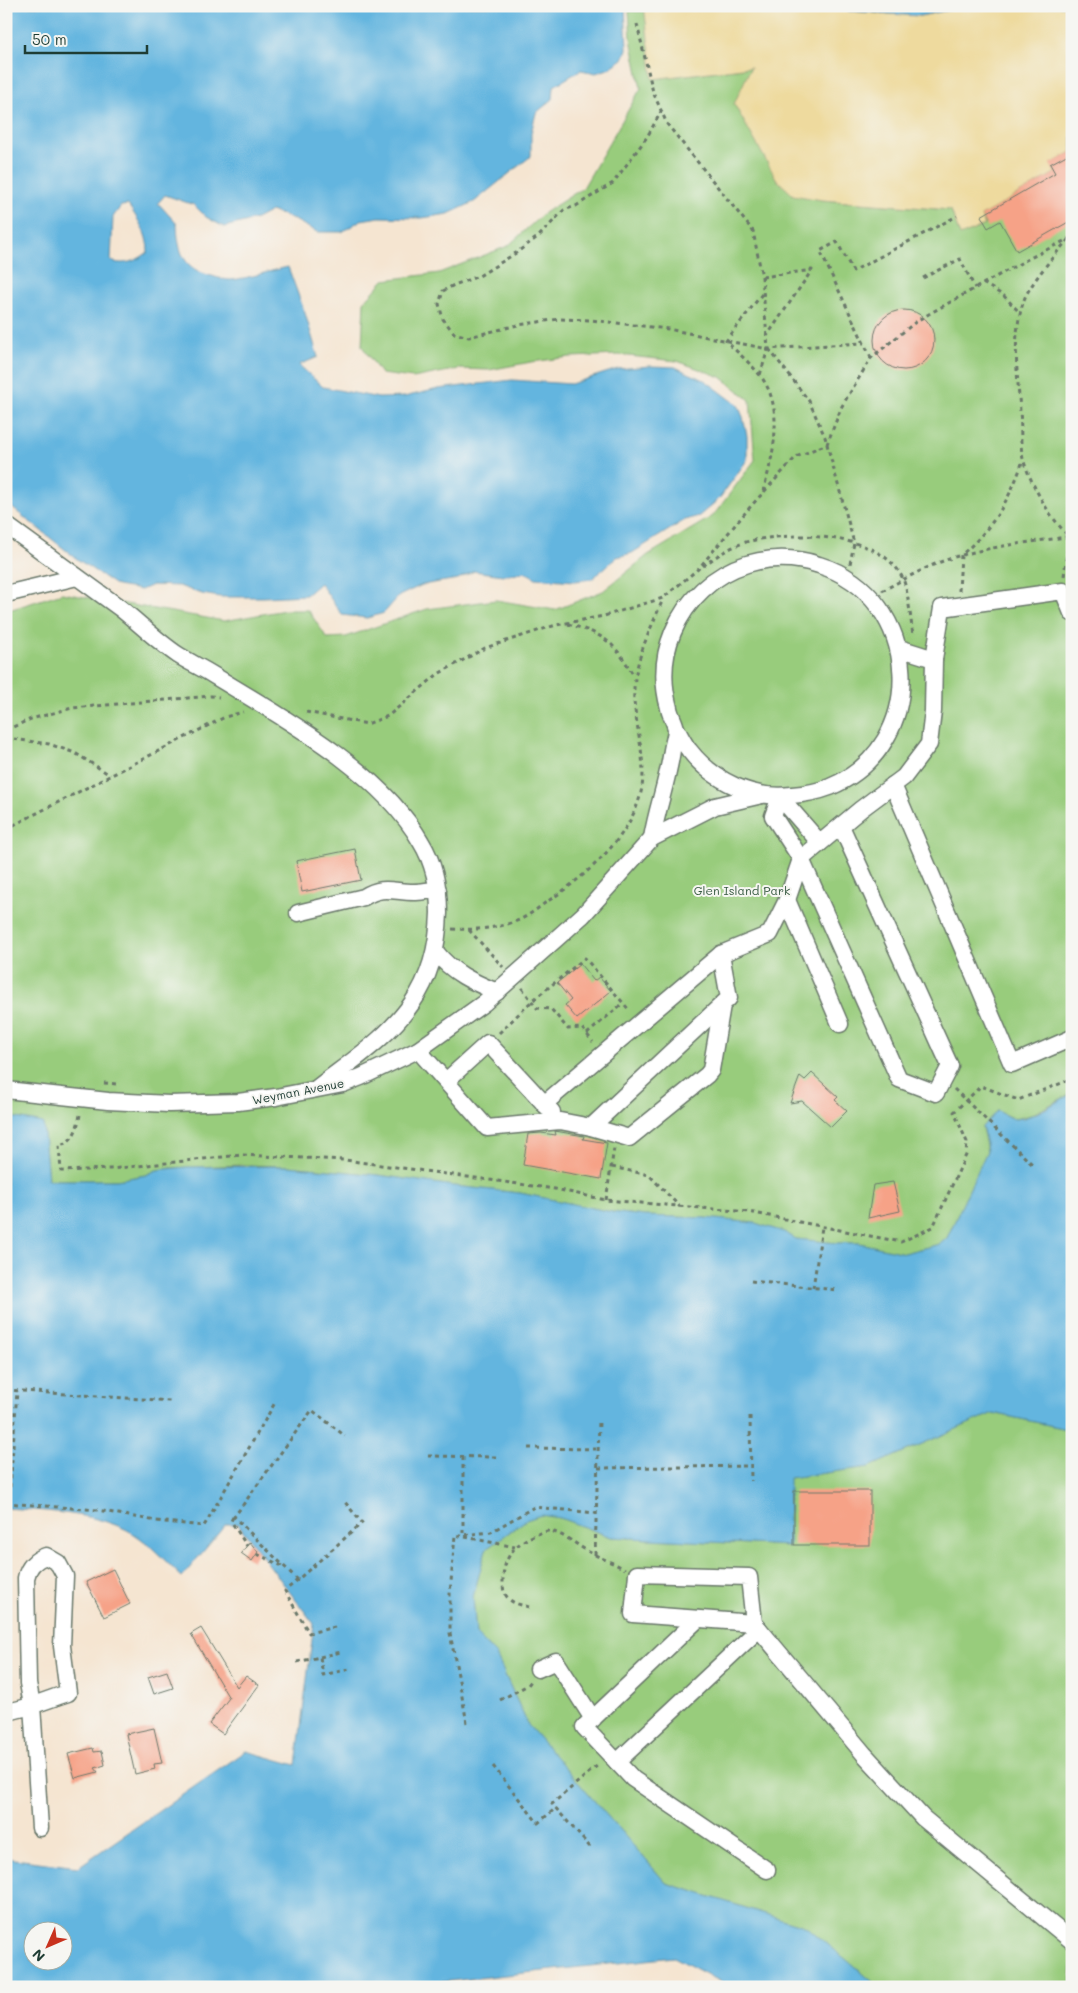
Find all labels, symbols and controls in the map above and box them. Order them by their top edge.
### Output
scale bar [25,22,148,54]
text: 50 m [32,29,67,49]
park label: Glen Island Park [694,882,790,898]
street label: Weyman Avenue [251,1074,345,1108]
north arrow [22,1920,72,1970]
text: N [28,1945,49,1966]

